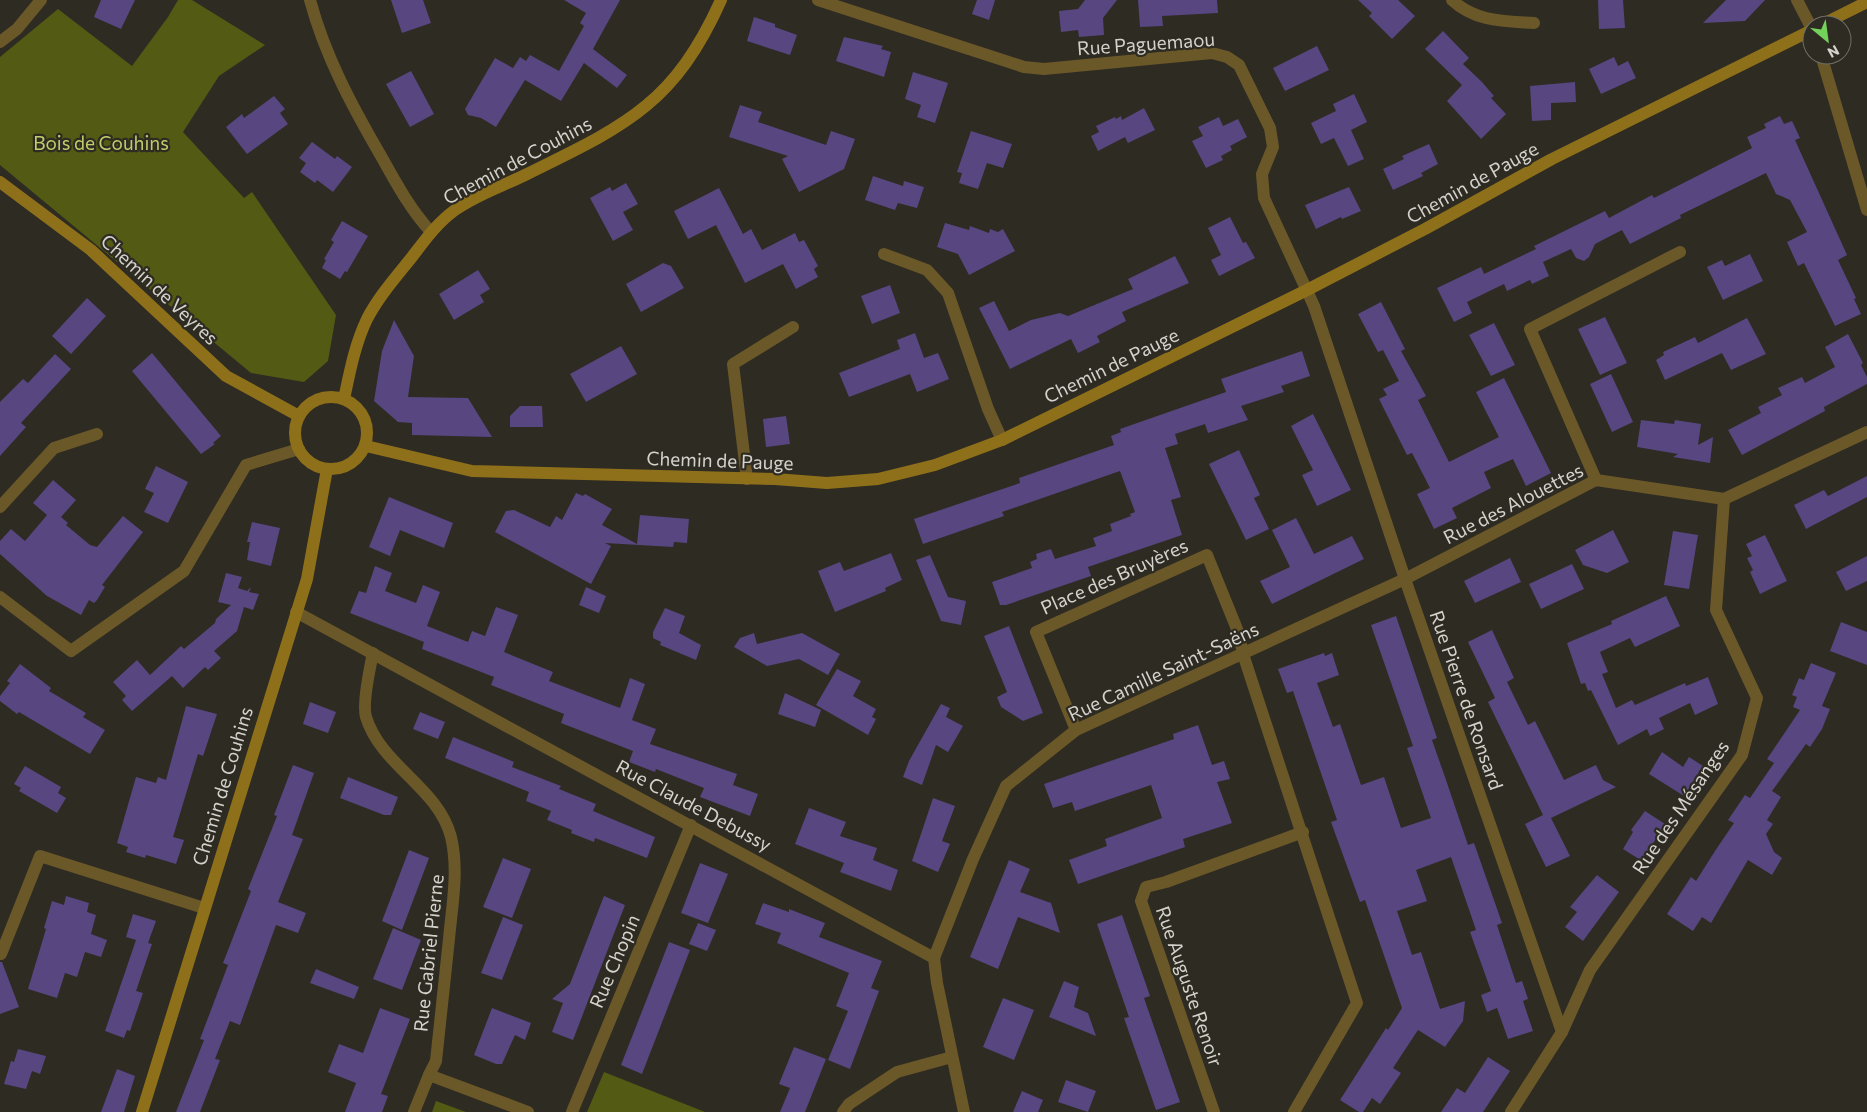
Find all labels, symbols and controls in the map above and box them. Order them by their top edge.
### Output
north arrow [1802,15,1852,65]
street label: Rue Paguemaou [1076,27,1216,59]
text: N [1825,42,1842,62]
street label: Chemin de Couhins [439,111,595,209]
park label: Bois de Couhins [33,131,169,154]
street label: Chemin de Pauge [1402,136,1542,228]
street label: Chemin de Veyres [97,229,223,349]
street label: Chemin de Pauge [1040,322,1182,408]
street label: Chemin de Pauge [646,446,794,474]
street label: Rue des Alouettes [1439,458,1587,548]
street label: Place des Bruyères [1037,533,1191,619]
street label: Rue Pierre de Ronsard [1426,607,1508,793]
street label: Rue Camille Saint-Saëns [1064,617,1262,725]
street label: Chemin de Couhins [187,704,257,868]
street label: Rue des Mésanges [1627,736,1733,878]
street label: Rue Claude Debussy [612,754,776,856]
street label: Rue Gabriel Pierne [408,873,448,1033]
street label: Rue Auguste Renoir [1152,903,1228,1070]
street label: Rue Chopin [584,911,644,1011]

